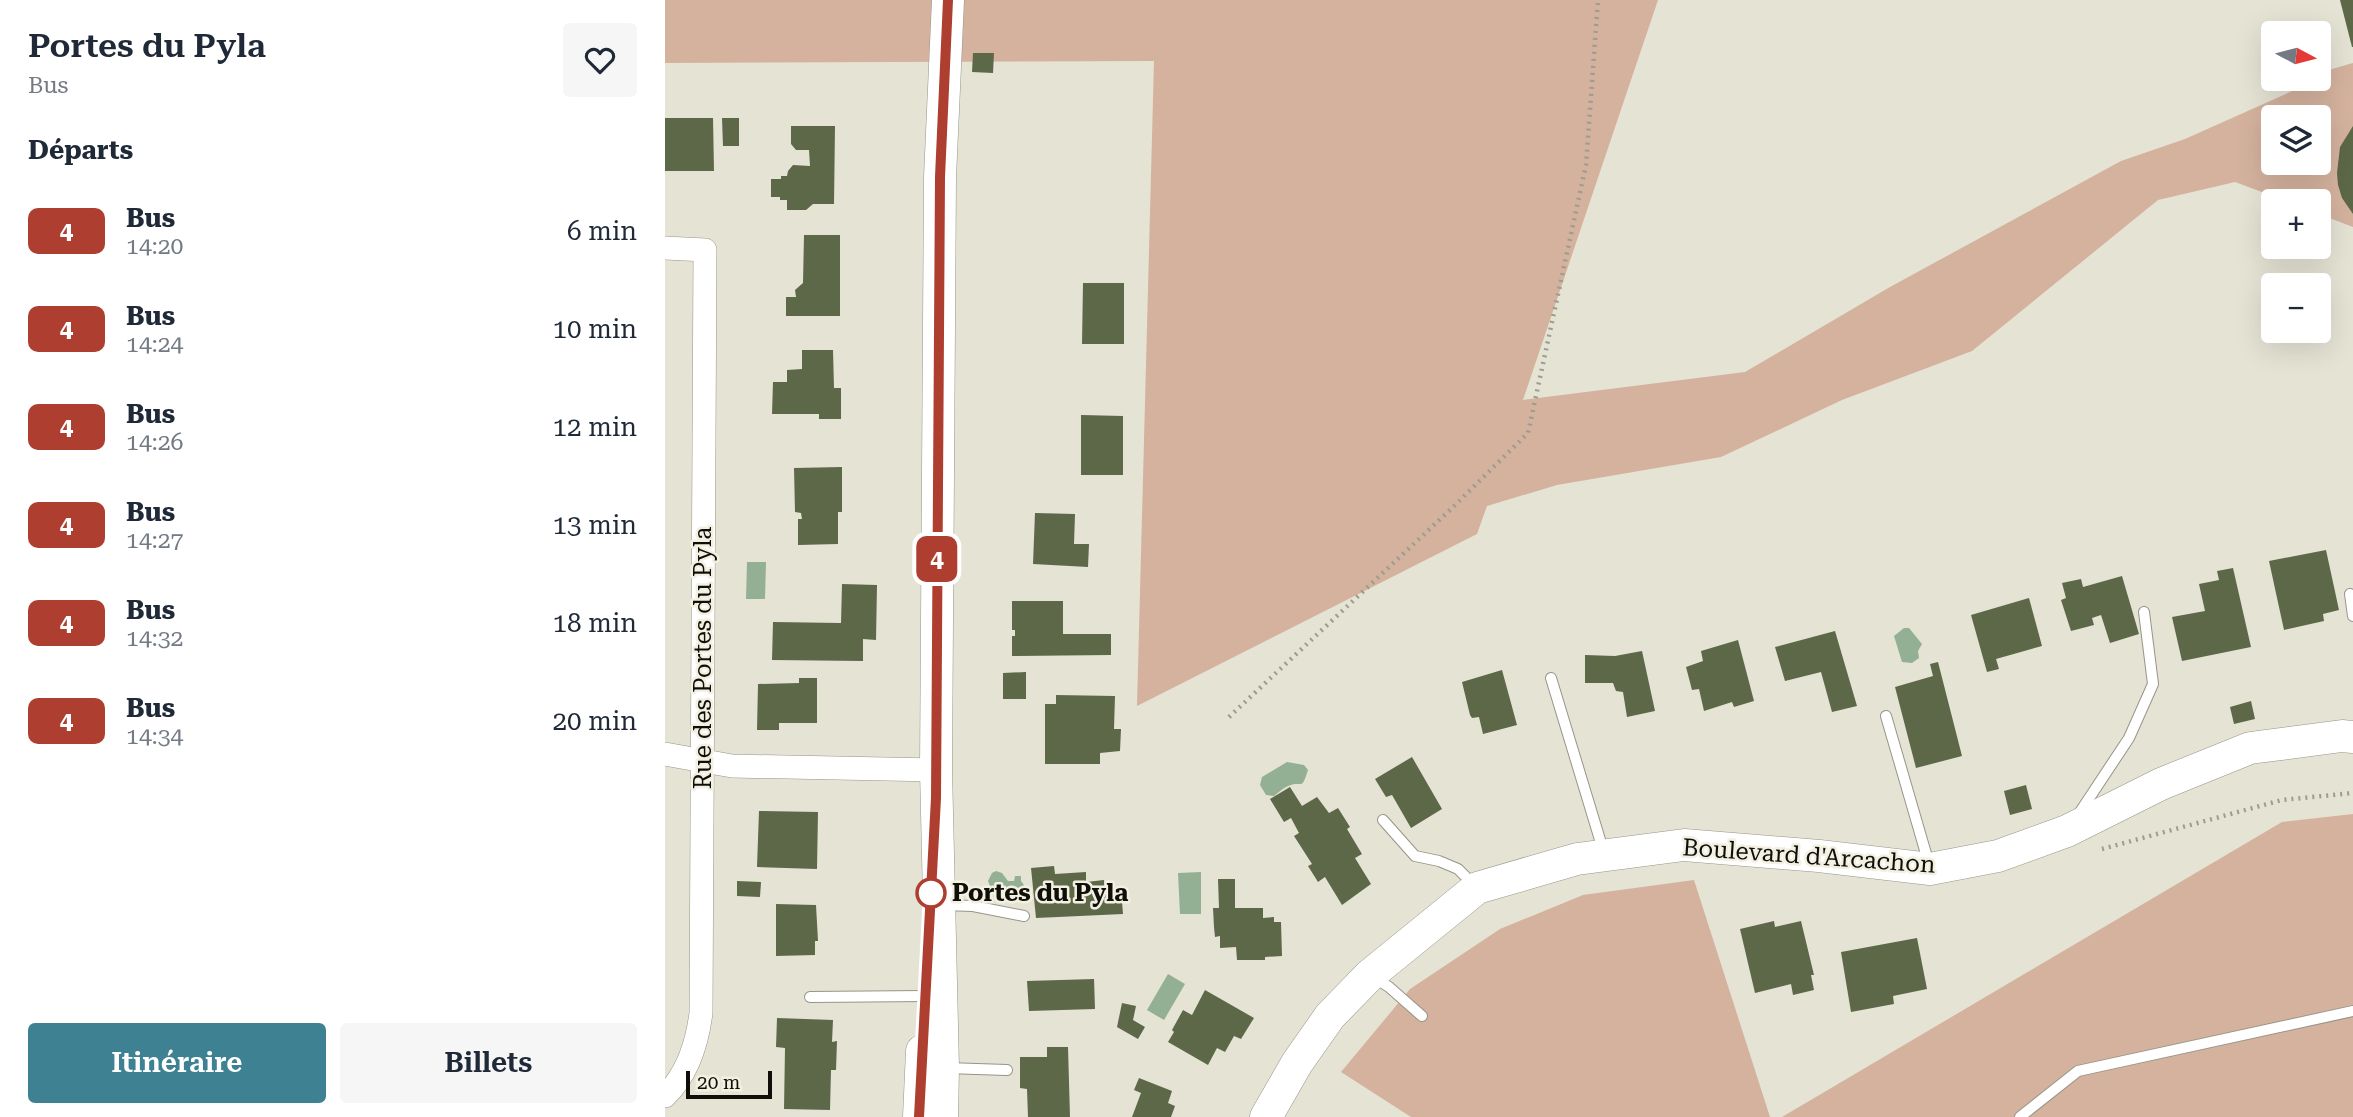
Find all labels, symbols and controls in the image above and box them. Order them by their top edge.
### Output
north arrow [2261,21,2331,91]
map controls [2261,21,2331,343]
button: heart [563,23,637,97]
text: Portes du Pyla [28,26,266,65]
text: Bus [28,72,68,99]
button: layers [2261,105,2331,175]
text: Départs [28,135,133,165]
button: + [2261,189,2331,259]
text: Bus [126,203,175,233]
text: 6 min [567,216,637,246]
text: 4 [60,217,73,245]
text: 14:20 [126,233,183,260]
button: − [2261,273,2331,343]
text: Bus [126,301,175,331]
text: 10 min [553,314,637,344]
text: 4 [60,315,73,343]
text: 14:24 [126,331,183,358]
text: Bus [126,399,175,429]
text: 12 min [553,412,637,442]
text: 4 [60,413,73,441]
text: 14:26 [126,429,183,456]
text: Bus [126,497,175,527]
text: 13 min [553,510,637,540]
text: 4 [60,511,73,539]
text: 14:27 [126,527,183,554]
street label: Rue des Portes du Pyla [689,527,717,789]
line badge: 4 [914,536,960,582]
text: 4 [930,545,944,573]
text: Bus [126,595,175,625]
text: 18 min [553,608,637,638]
text: 4 [60,609,73,637]
text: 14:32 [126,625,183,652]
text: Bus [126,693,175,723]
text: 20 min [553,706,637,736]
text: 4 [60,707,73,735]
text: 14:34 [126,723,183,750]
street label: Boulevard d'Arcachon [1681,833,1937,879]
marker: Portes du Pyla [916,878,946,908]
place label: Portes du Pyla [952,879,1128,907]
button: Itinéraire [28,1023,326,1103]
button: Billets [340,1023,637,1103]
scale bar [686,1068,772,1100]
text: 20 m [697,1071,740,1094]

